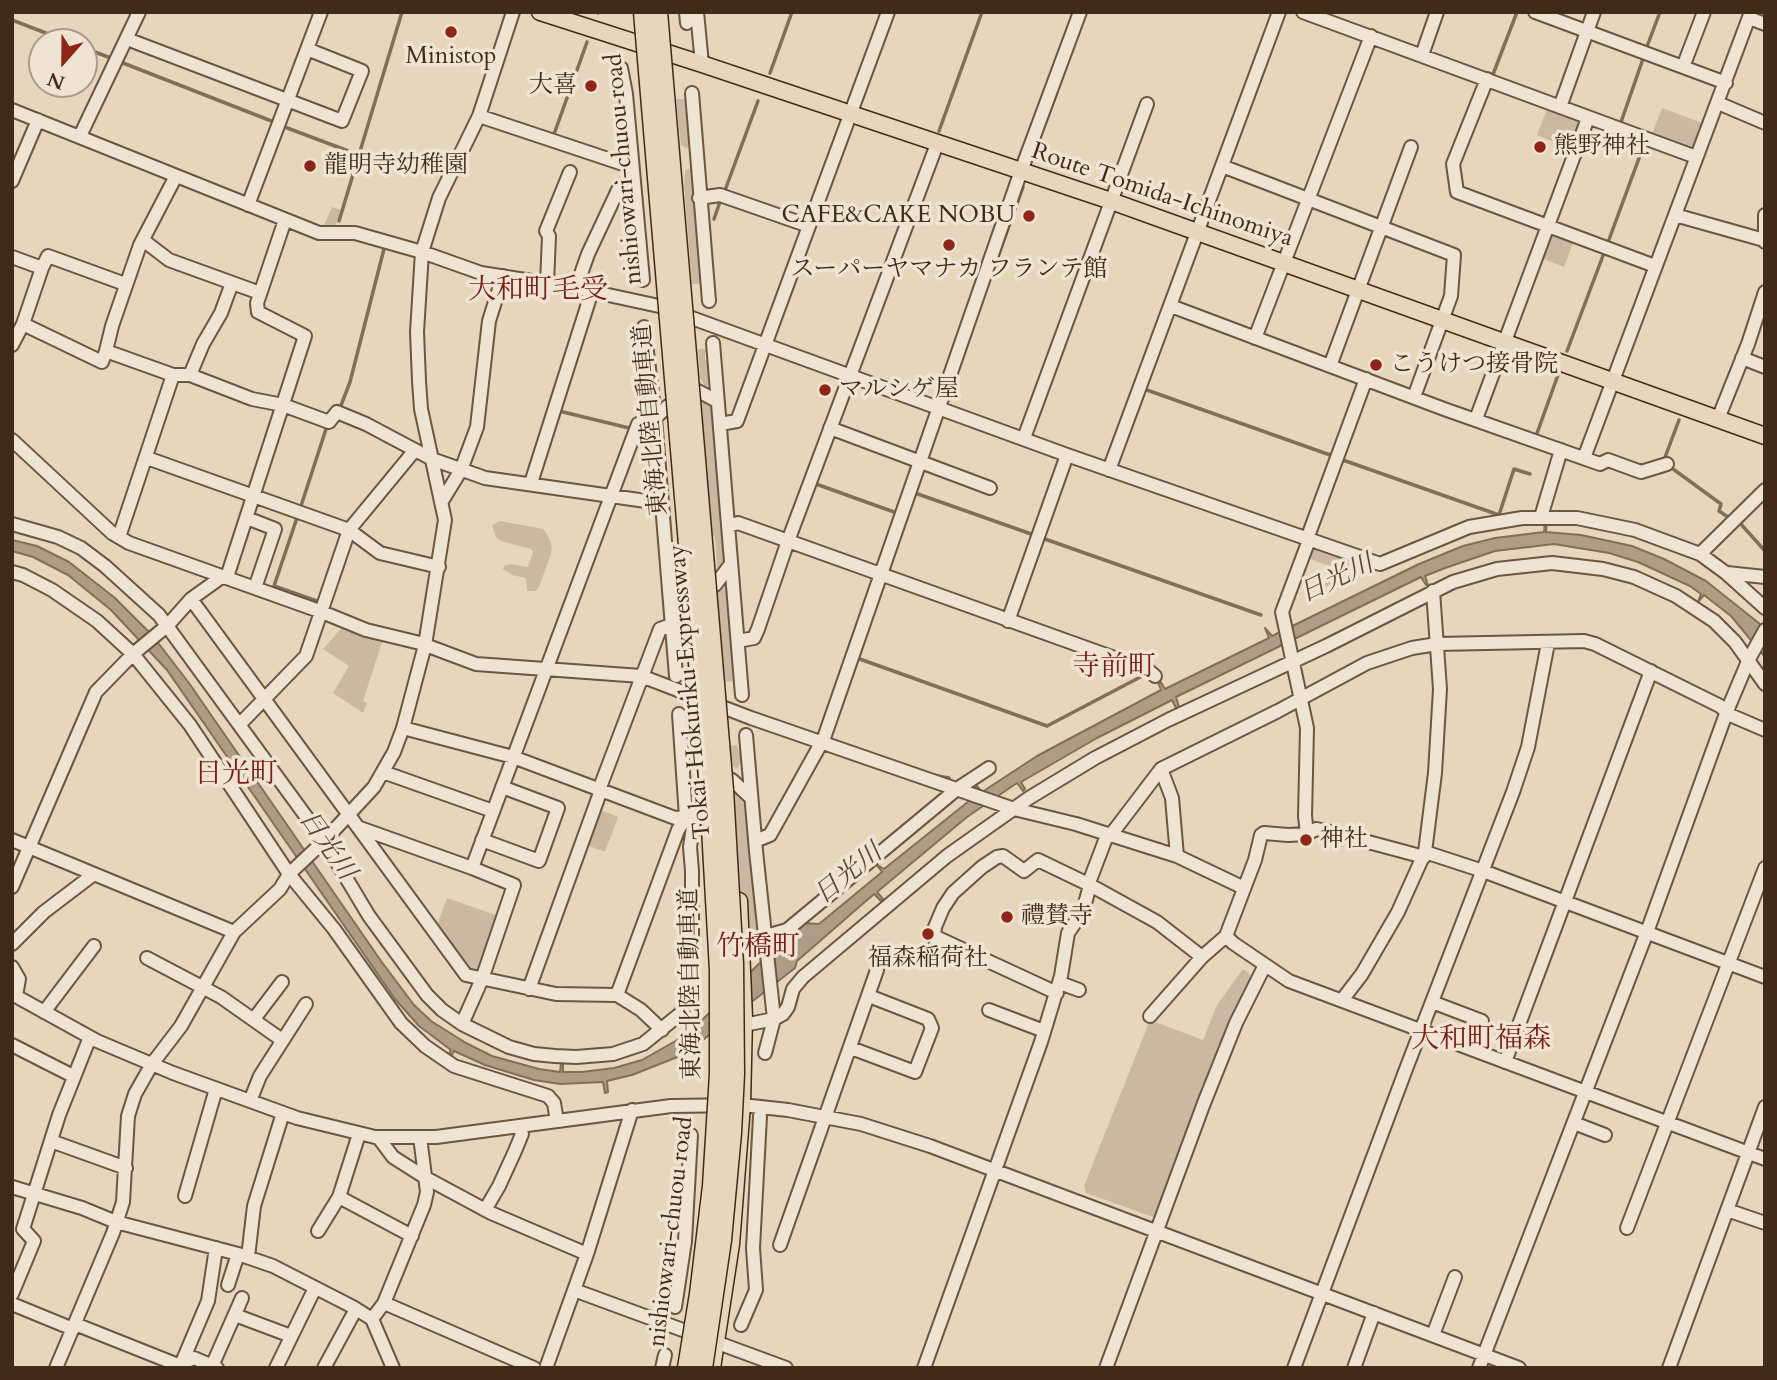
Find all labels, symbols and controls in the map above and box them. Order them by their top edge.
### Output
marker: Ministop [443,24,459,40]
north arrow [28,28,98,98]
place label: Ministop [405,43,497,71]
street label: nishiowari-chuou road [601,52,649,286]
text: N [44,66,69,96]
place label: 大喜 [529,72,577,100]
marker: 大喜 [583,78,599,94]
place label: 熊野神社 [1554,133,1650,161]
street label: Route Tomida-Ichinomiya [1027,138,1297,254]
marker: 熊野神社 [1532,139,1548,155]
place label: 龍明寺幼稚園 [324,152,468,180]
marker: 龍明寺幼稚園 [302,158,318,174]
place label: CAFE&CAKE NOBU [782,202,1015,230]
marker: CAFE&CAKE NOBU [1021,208,1037,224]
marker: スーパーヤマナカ フランテ館 [941,237,957,253]
place label: スーパーヤマナカ フランテ館 [790,256,1108,284]
district label: 大和町毛受 [468,275,608,309]
street label: 東海北陸自動車道 [629,323,675,517]
place label: こうけつ接骨院 [1390,351,1558,379]
marker: こうけつ接骨院 [1368,357,1384,373]
place label: マルシゲ屋 [839,376,959,404]
marker: マルシゲ屋 [817,382,833,398]
street label: Tokai-Hokuriku Expressway [664,543,718,841]
water label: 日光川 [1295,549,1379,611]
district label: 寺前町 [1072,652,1156,686]
district label: 日光町 [194,759,278,793]
water label: 日光川 [291,805,361,887]
place label: 神社 [1320,826,1368,854]
marker: 神社 [1298,832,1314,848]
water label: 日光川 [809,838,889,912]
street label: 東海北陸自動車道 [676,888,708,1080]
place label: 禮賛寺 [1021,903,1093,931]
marker: 禮賛寺 [999,909,1015,925]
marker: 福森稲荷社 [920,926,936,942]
district label: 竹橋町 [716,932,800,966]
place label: 福森稲荷社 [868,945,988,973]
district label: 大和町福森 [1411,1024,1551,1058]
street label: nishiowari-chuou road [644,1115,700,1349]

